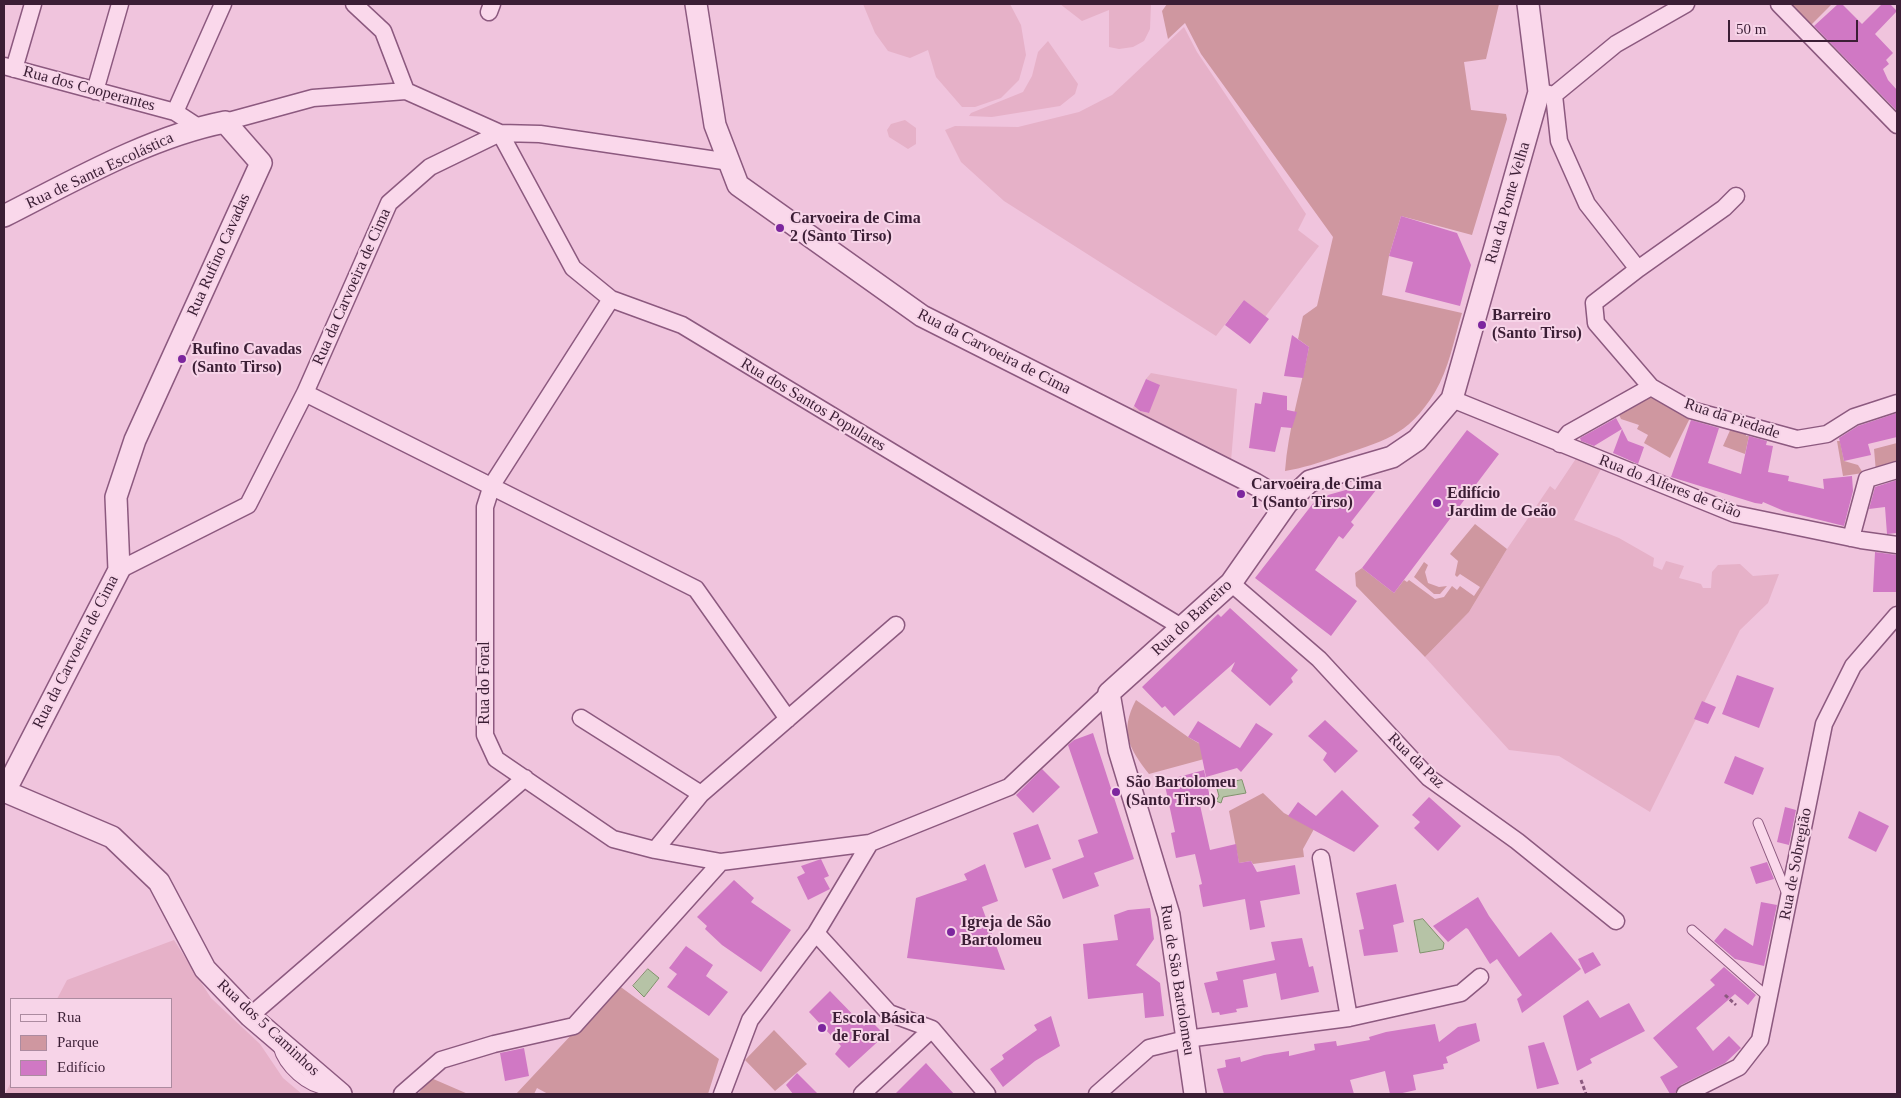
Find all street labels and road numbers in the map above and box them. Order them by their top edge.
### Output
street label: Rua dos Cooperantes [21,62,157,116]
street label: Rua de Santa Escolástica [23,128,177,214]
street label: Rua da Ponte Velha [1481,140,1535,266]
street label: Rua Rufino Cavadas [183,191,255,319]
street label: Rua da Carvoeira de Cima [309,206,395,368]
street label: Rua da Carvoeira de Cima [914,305,1074,399]
street label: Rua dos Santos Populares [737,354,889,456]
street label: Rua da Piedade [1682,394,1782,444]
street label: Rua do Alferes de Gião [1596,451,1744,523]
street label: Rua da Carvoeira de Cima [29,572,123,732]
street label: Rua do Barreiro [1148,576,1236,660]
street label: Rua do Foral [475,641,495,725]
street label: Rua da Paz [1383,729,1449,793]
street label: Rua de Sobregião [1776,806,1816,922]
street label: Rua de São Bartolomeu [1156,903,1198,1057]
street label: Rua dos 5 Caminhos [213,976,323,1080]

